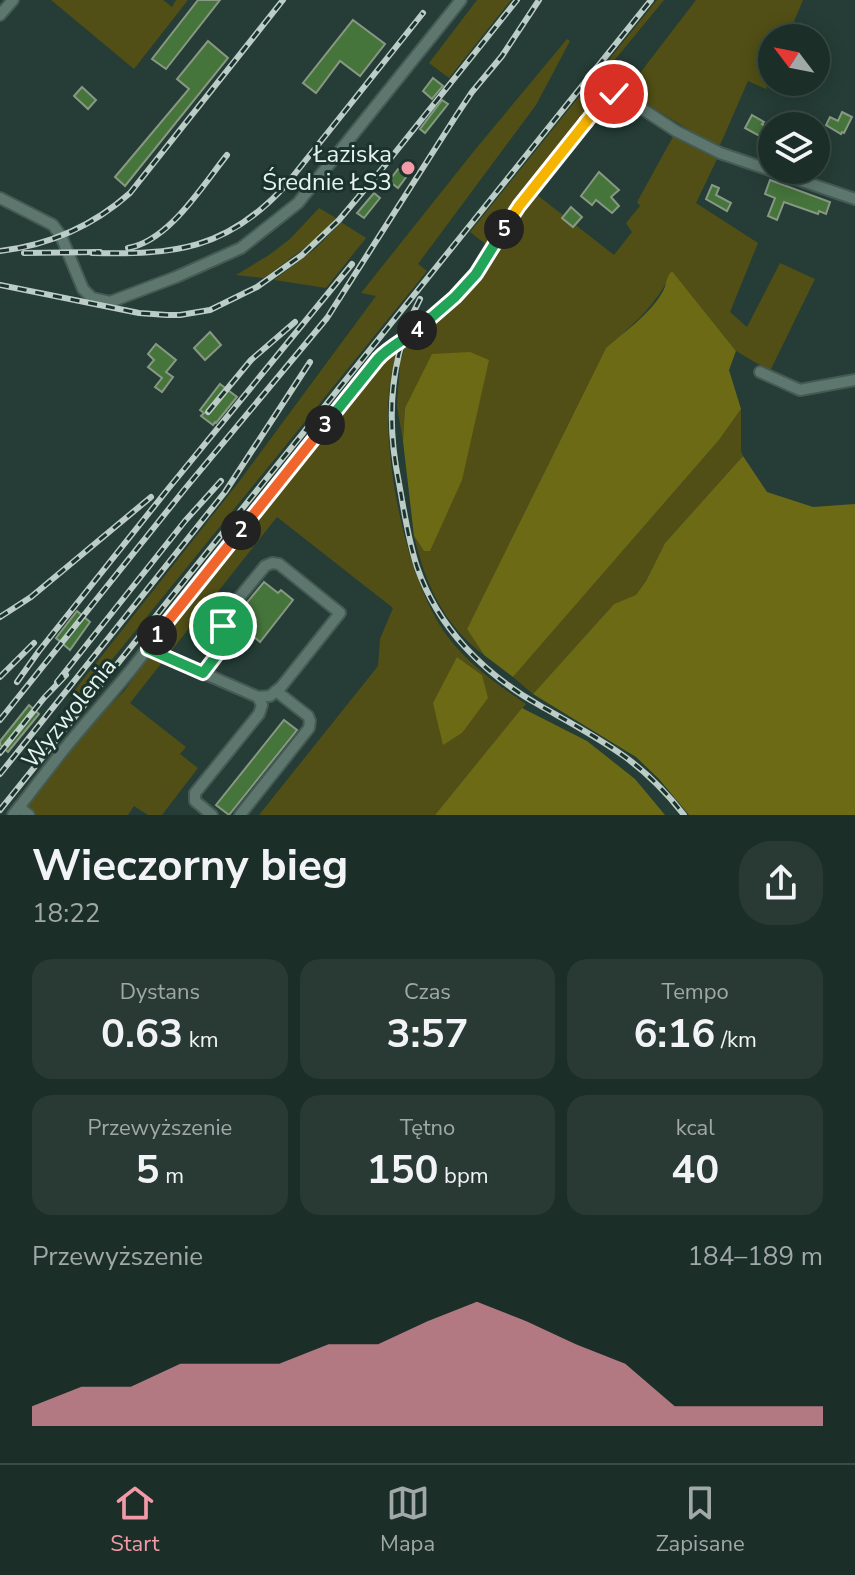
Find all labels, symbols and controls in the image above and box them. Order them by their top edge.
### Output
north arrow [758,24,830,96]
map controls [758,24,830,184]
pin [580,60,648,128]
icon: check [592,72,636,116]
button: layers [758,112,830,184]
place label: Łaziska Średnie ŁS3 [262,138,392,198]
marker: Łaziska Średnie ŁS3 [399,159,417,177]
pin: 5 [484,209,524,249]
text: 5 [497,214,511,244]
pin: 4 [397,310,437,350]
text: 4 [410,315,424,345]
pin: 3 [305,405,345,445]
text: 3 [318,410,332,440]
pin: 2 [221,510,261,550]
text: 2 [234,515,248,545]
pin [189,592,257,660]
icon: arrive [201,604,245,648]
pin: 1 [137,615,177,655]
text: 1 [150,620,164,650]
street label: Wyzwolenia [14,651,124,775]
text: Wieczorny bieg [32,836,348,896]
button: share [739,841,823,925]
text: 18:22 [32,896,100,931]
text: Dystans [120,977,200,1007]
text: Czas [404,977,451,1007]
text: Tempo [662,977,729,1007]
text: 0.63 [101,1007,183,1061]
text: 3:57 [387,1007,468,1061]
text: 6:16 [633,1007,715,1061]
text: km [183,1025,219,1055]
text: /km [715,1025,757,1055]
text: Przewyższenie [87,1113,232,1143]
text: Tętno [400,1113,455,1143]
text: kcal [676,1113,715,1143]
text: 5 [136,1143,160,1197]
text: 150 [366,1143,438,1197]
text: 40 [671,1143,719,1197]
text: m [160,1161,184,1191]
text: bpm [438,1161,489,1191]
text: Przewyższenie [32,1239,203,1274]
text: 184–189 m [687,1239,823,1274]
tab: Start [110,1481,159,1559]
tab: Mapa [380,1481,435,1559]
tab: Zapisane [656,1481,745,1559]

